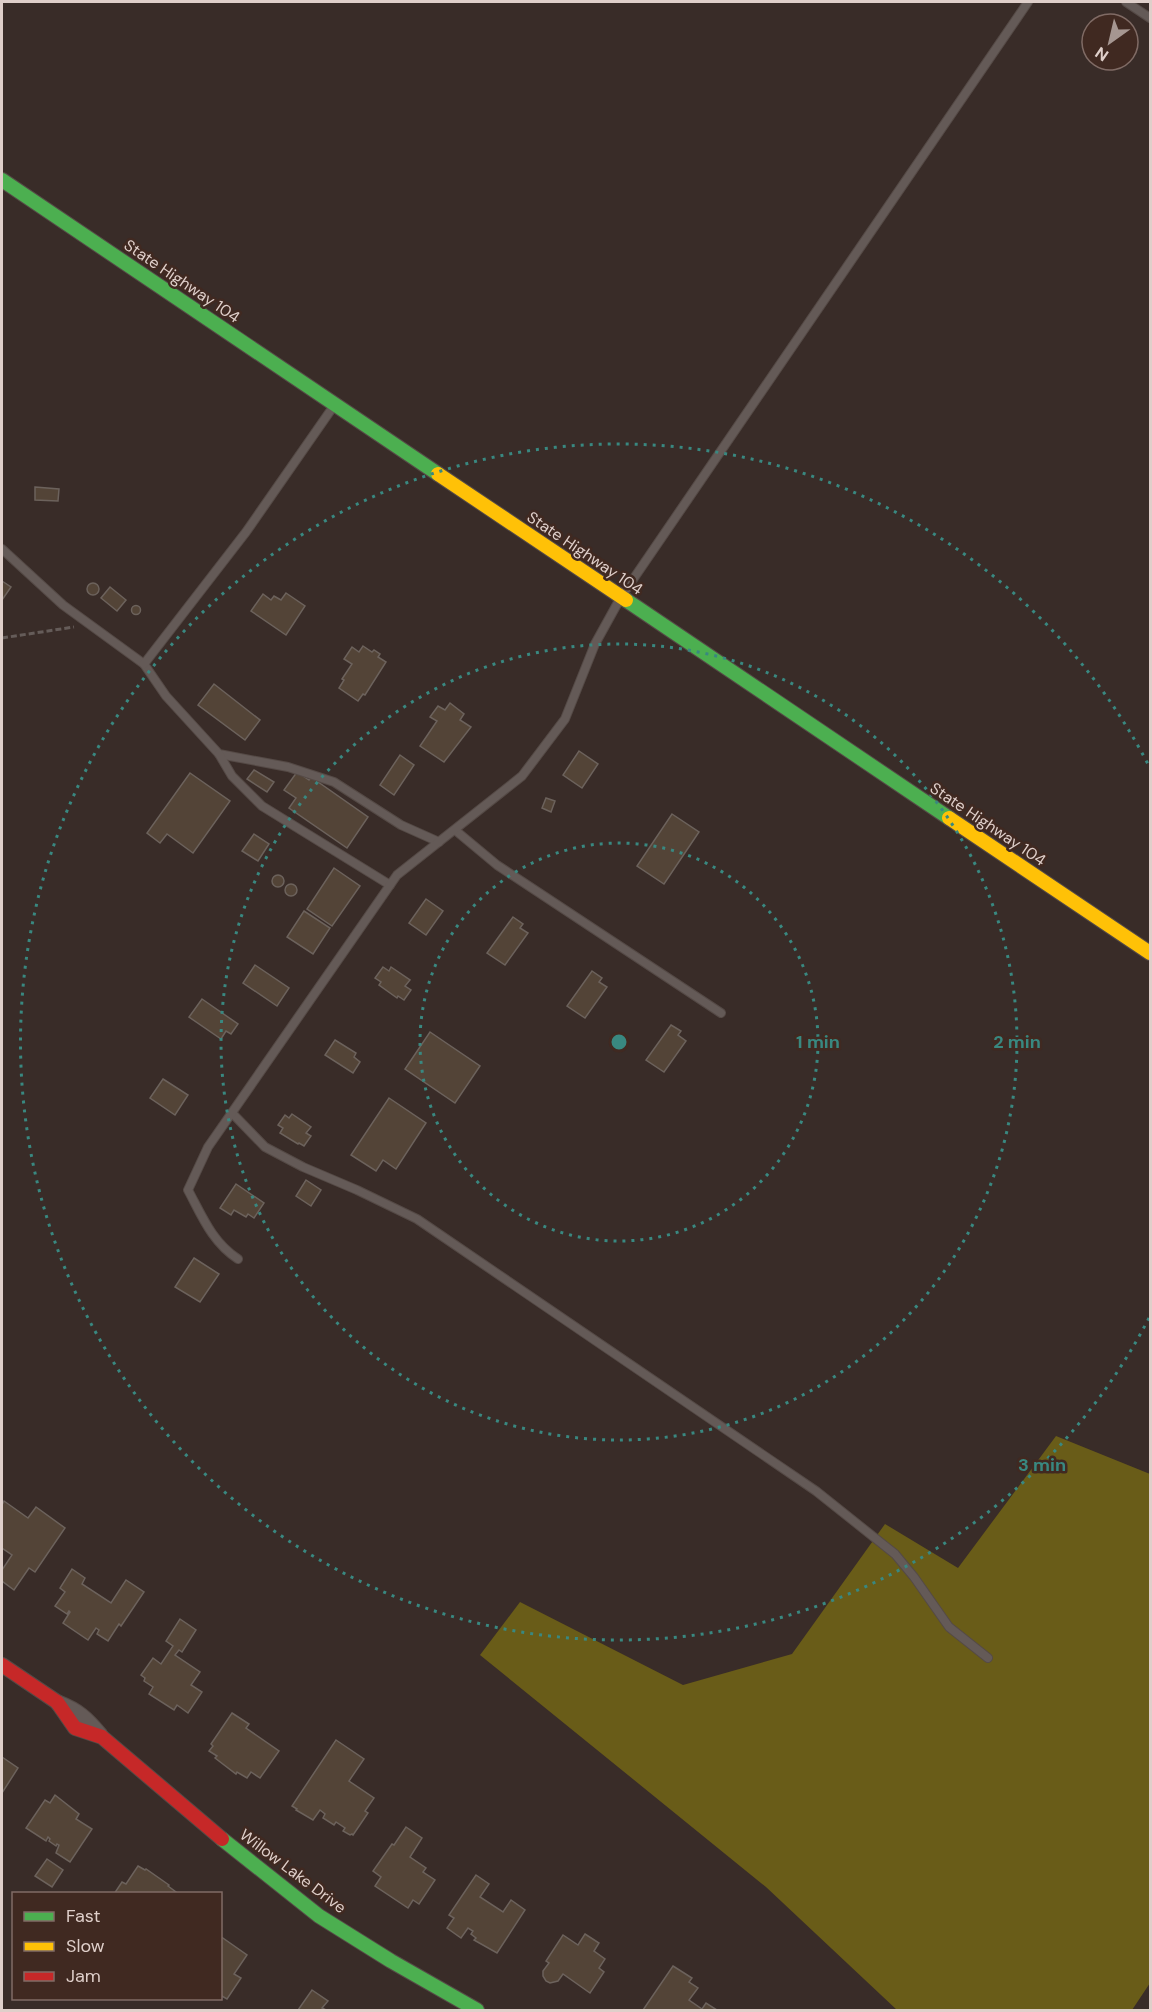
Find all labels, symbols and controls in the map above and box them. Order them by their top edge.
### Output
north arrow [1080,12,1140,72]
text: N [1091,42,1113,66]
street label: State Highway 104 [120,234,244,328]
street label: State Highway 104 [523,506,647,600]
street label: State Highway 104 [926,777,1050,871]
text: 1 min [796,1030,840,1054]
text: 2 min [993,1030,1041,1054]
centre of rings [609,1032,629,1052]
text: 3 min [1018,1453,1066,1477]
street label: Willow Lake Drive [236,1824,350,1918]
legend [12,1892,222,2000]
text: Fast [66,1904,101,1928]
text: Slow [66,1934,105,1958]
text: Jam [66,1964,101,1988]

